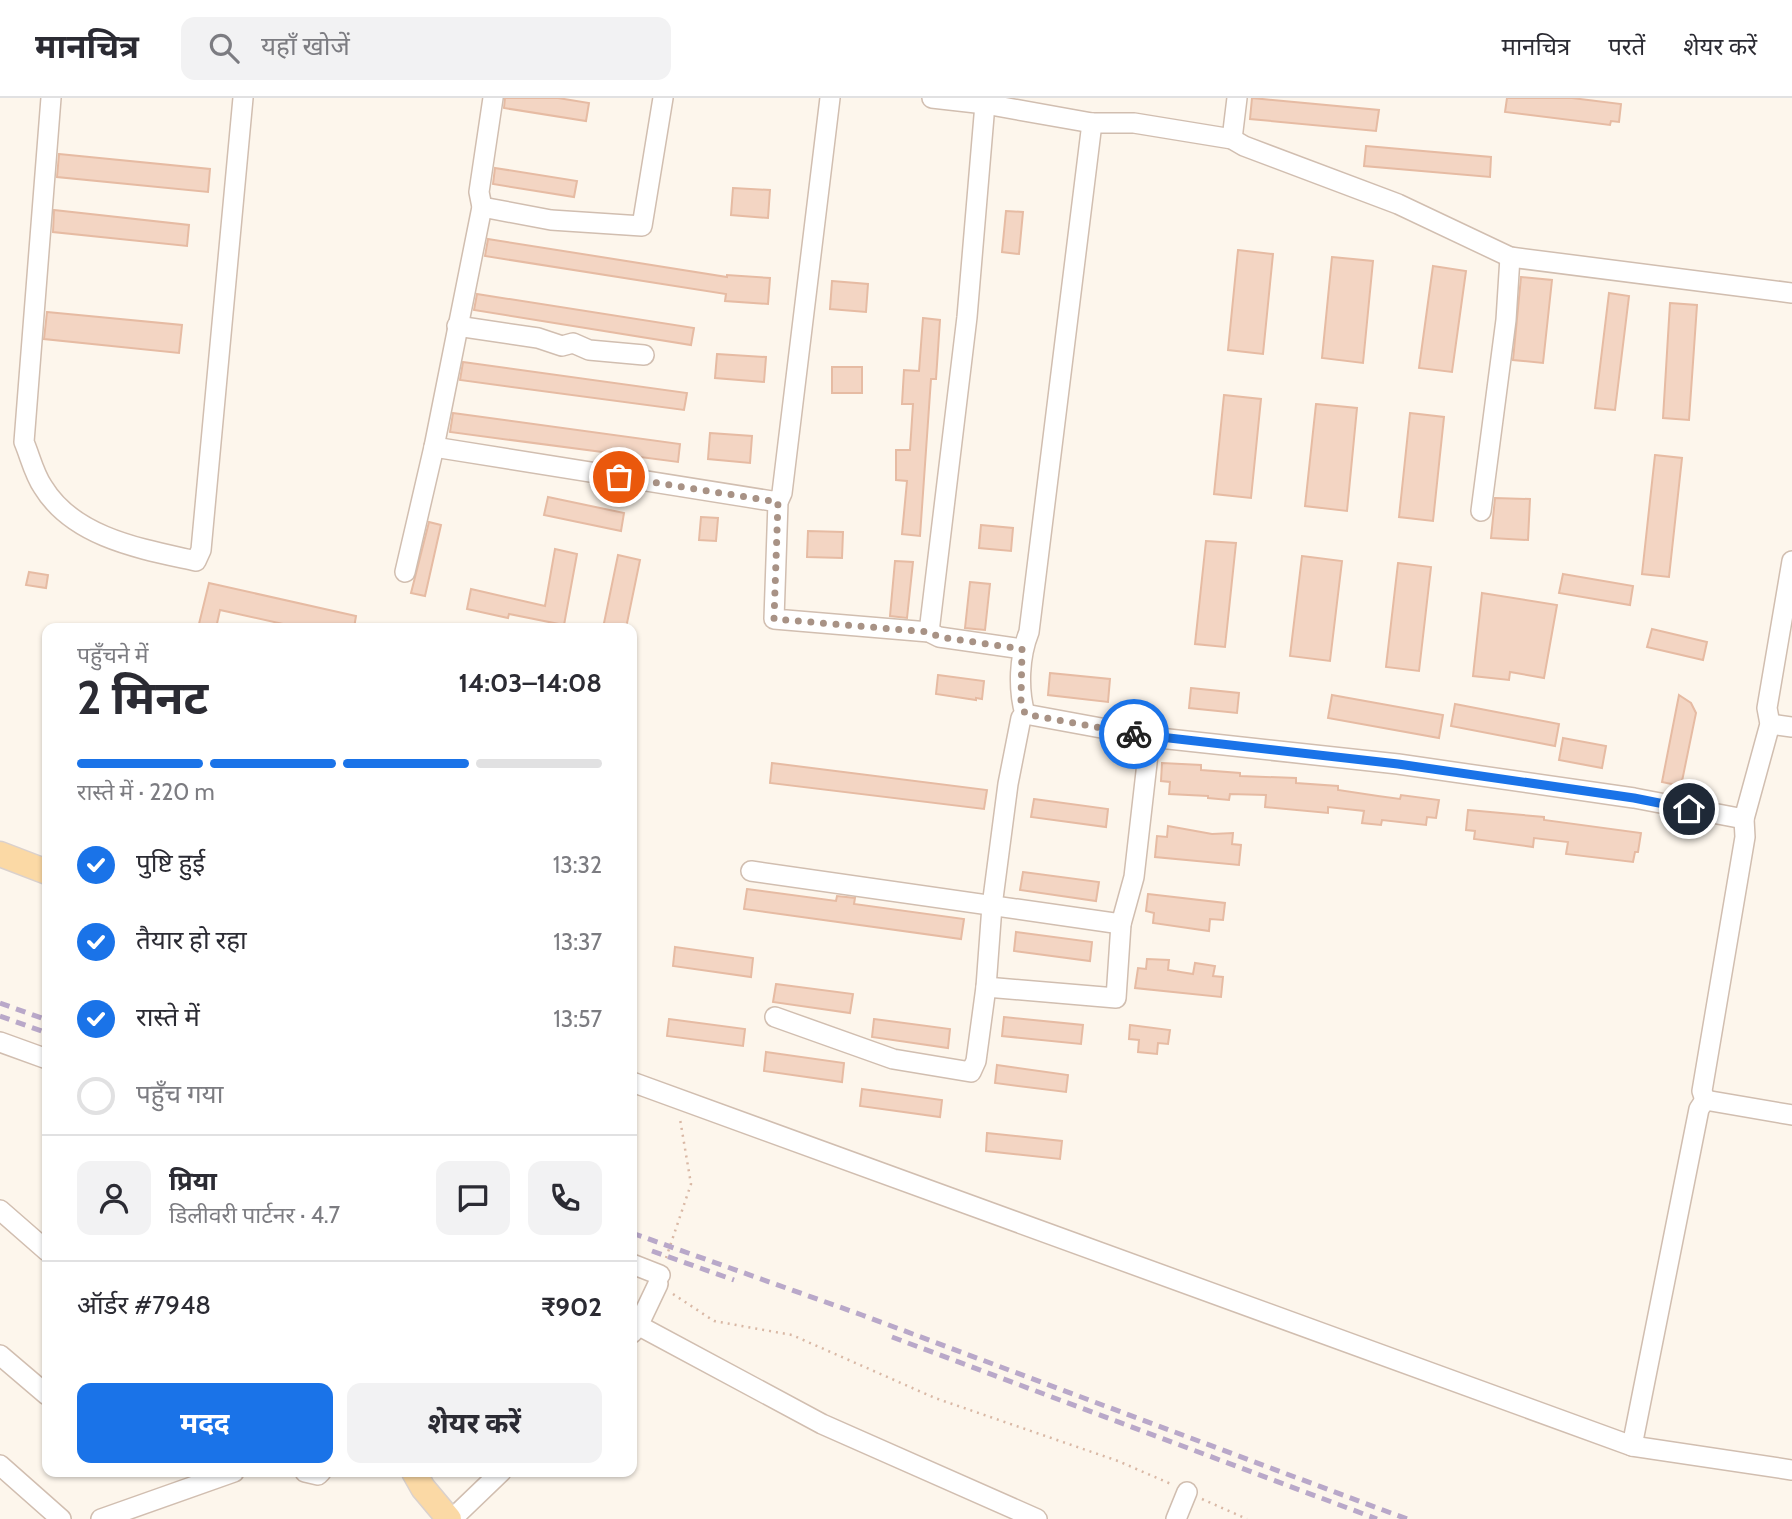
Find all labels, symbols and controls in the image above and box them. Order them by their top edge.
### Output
search box [181,17,671,80]
text: मानचित्र [35,26,139,66]
icon: search [205,29,243,67]
text: यहाँ खोजें [261,30,350,62]
text: मानचित्र [1502,32,1570,61]
text: परतें [1608,32,1645,61]
text: शेयर करें [1683,32,1757,61]
pin [589,447,649,507]
icon: bag [600,458,638,496]
text: पहुँचने में [77,641,149,669]
text: 14:03–14:08 [459,667,602,699]
text: 2 मिनट [77,670,208,726]
courier [1099,699,1169,769]
icon: bike [1115,715,1153,753]
text: रास्ते में · 220 m [77,778,215,806]
pin [1659,779,1719,839]
icon: home [1670,790,1708,828]
icon: check [77,846,115,884]
text: पुष्टि हुई [136,847,205,879]
text: 13:32 [553,851,602,879]
icon: check [77,923,115,961]
text: तैयार हो रहा [136,924,247,956]
text: 13:37 [553,928,602,956]
icon: check [77,1000,115,1038]
text: रास्ते में [136,1001,200,1033]
text: 13:57 [553,1005,602,1033]
text: पहुँच गया [136,1078,223,1110]
button: person [77,1161,151,1235]
button: chat [436,1161,510,1235]
button: phone [528,1161,602,1235]
text: प्रिया [169,1165,217,1197]
text: डिलीवरी पार्टनर · 4.7 [169,1201,340,1229]
text: ऑर्डर #7948 [77,1289,211,1321]
text: ₹902 [541,1291,602,1323]
button: मदद [77,1383,333,1463]
button: शेयर करें [347,1383,602,1463]

